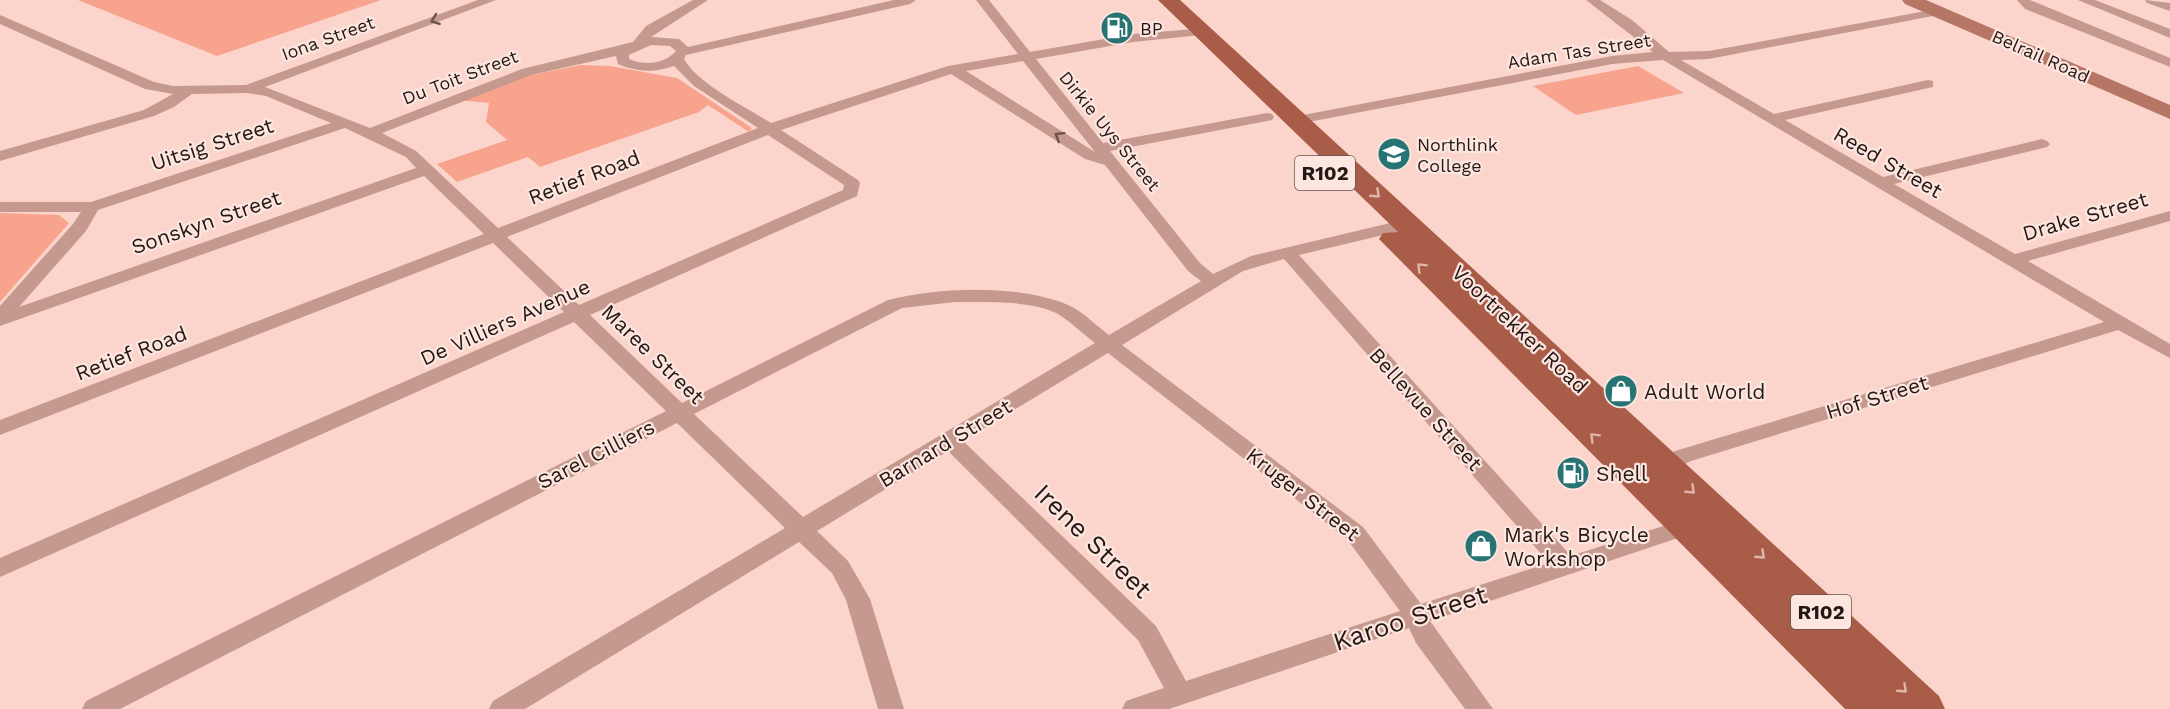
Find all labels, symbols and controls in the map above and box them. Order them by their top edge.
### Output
fuel station icon: BP [1099,10,1135,46]
street label: Iona Street [279,11,378,64]
one-way arrow [430,13,441,25]
place label: BP [1140,18,1163,39]
street label: Belrail Road [1989,25,2093,87]
street label: Adam Tas Street [1506,29,1653,73]
street label: Du Toit Street [399,45,521,109]
street label: Dirkie Uys Street [1055,67,1165,196]
street label: Uitsig Street [148,112,277,176]
street label: Reed Street [1829,121,1947,203]
one-way arrow [1055,132,1065,144]
place label: Northlink College [1417,134,1498,176]
school or university icon: Northlink College [1376,136,1412,172]
street label: Retief Road [525,144,643,210]
road number: R102 [1295,156,1355,190]
street label: Sonskyn Street [128,185,284,259]
street label: Drake Street [2019,186,2151,246]
one-way arrow [1369,187,1379,198]
street label: Voortrekker Road [1447,260,1593,398]
one-way arrow [1418,263,1428,274]
street label: De Villiers Avenue [416,273,594,371]
street label: Maree Street [597,299,709,409]
street label: Retief Road [72,320,190,386]
street label: Bellevue Street [1364,342,1488,476]
street label: Hof Street [1823,370,1931,424]
shop icon: Adult World [1603,373,1639,409]
place label: Adult World [1644,379,1766,404]
street label: Barnard Street [874,393,1016,493]
street label: Sarel Cilliers [533,414,659,494]
one-way arrow [1590,433,1601,443]
street label: Kruger Street [1241,442,1365,546]
fuel station icon: Shell [1555,455,1591,491]
place label: Shell [1596,461,1648,486]
street label: Irene Street [1028,478,1158,604]
one-way arrow [1684,483,1695,494]
place label: Mark's Bicycle Workshop [1504,522,1649,571]
shop icon: Mark's Bicycle Workshop [1463,528,1499,564]
one-way arrow [1753,548,1764,559]
street label: Karoo Street [1329,579,1491,657]
road number: R102 [1791,595,1851,629]
one-way arrow [1896,682,1906,693]

